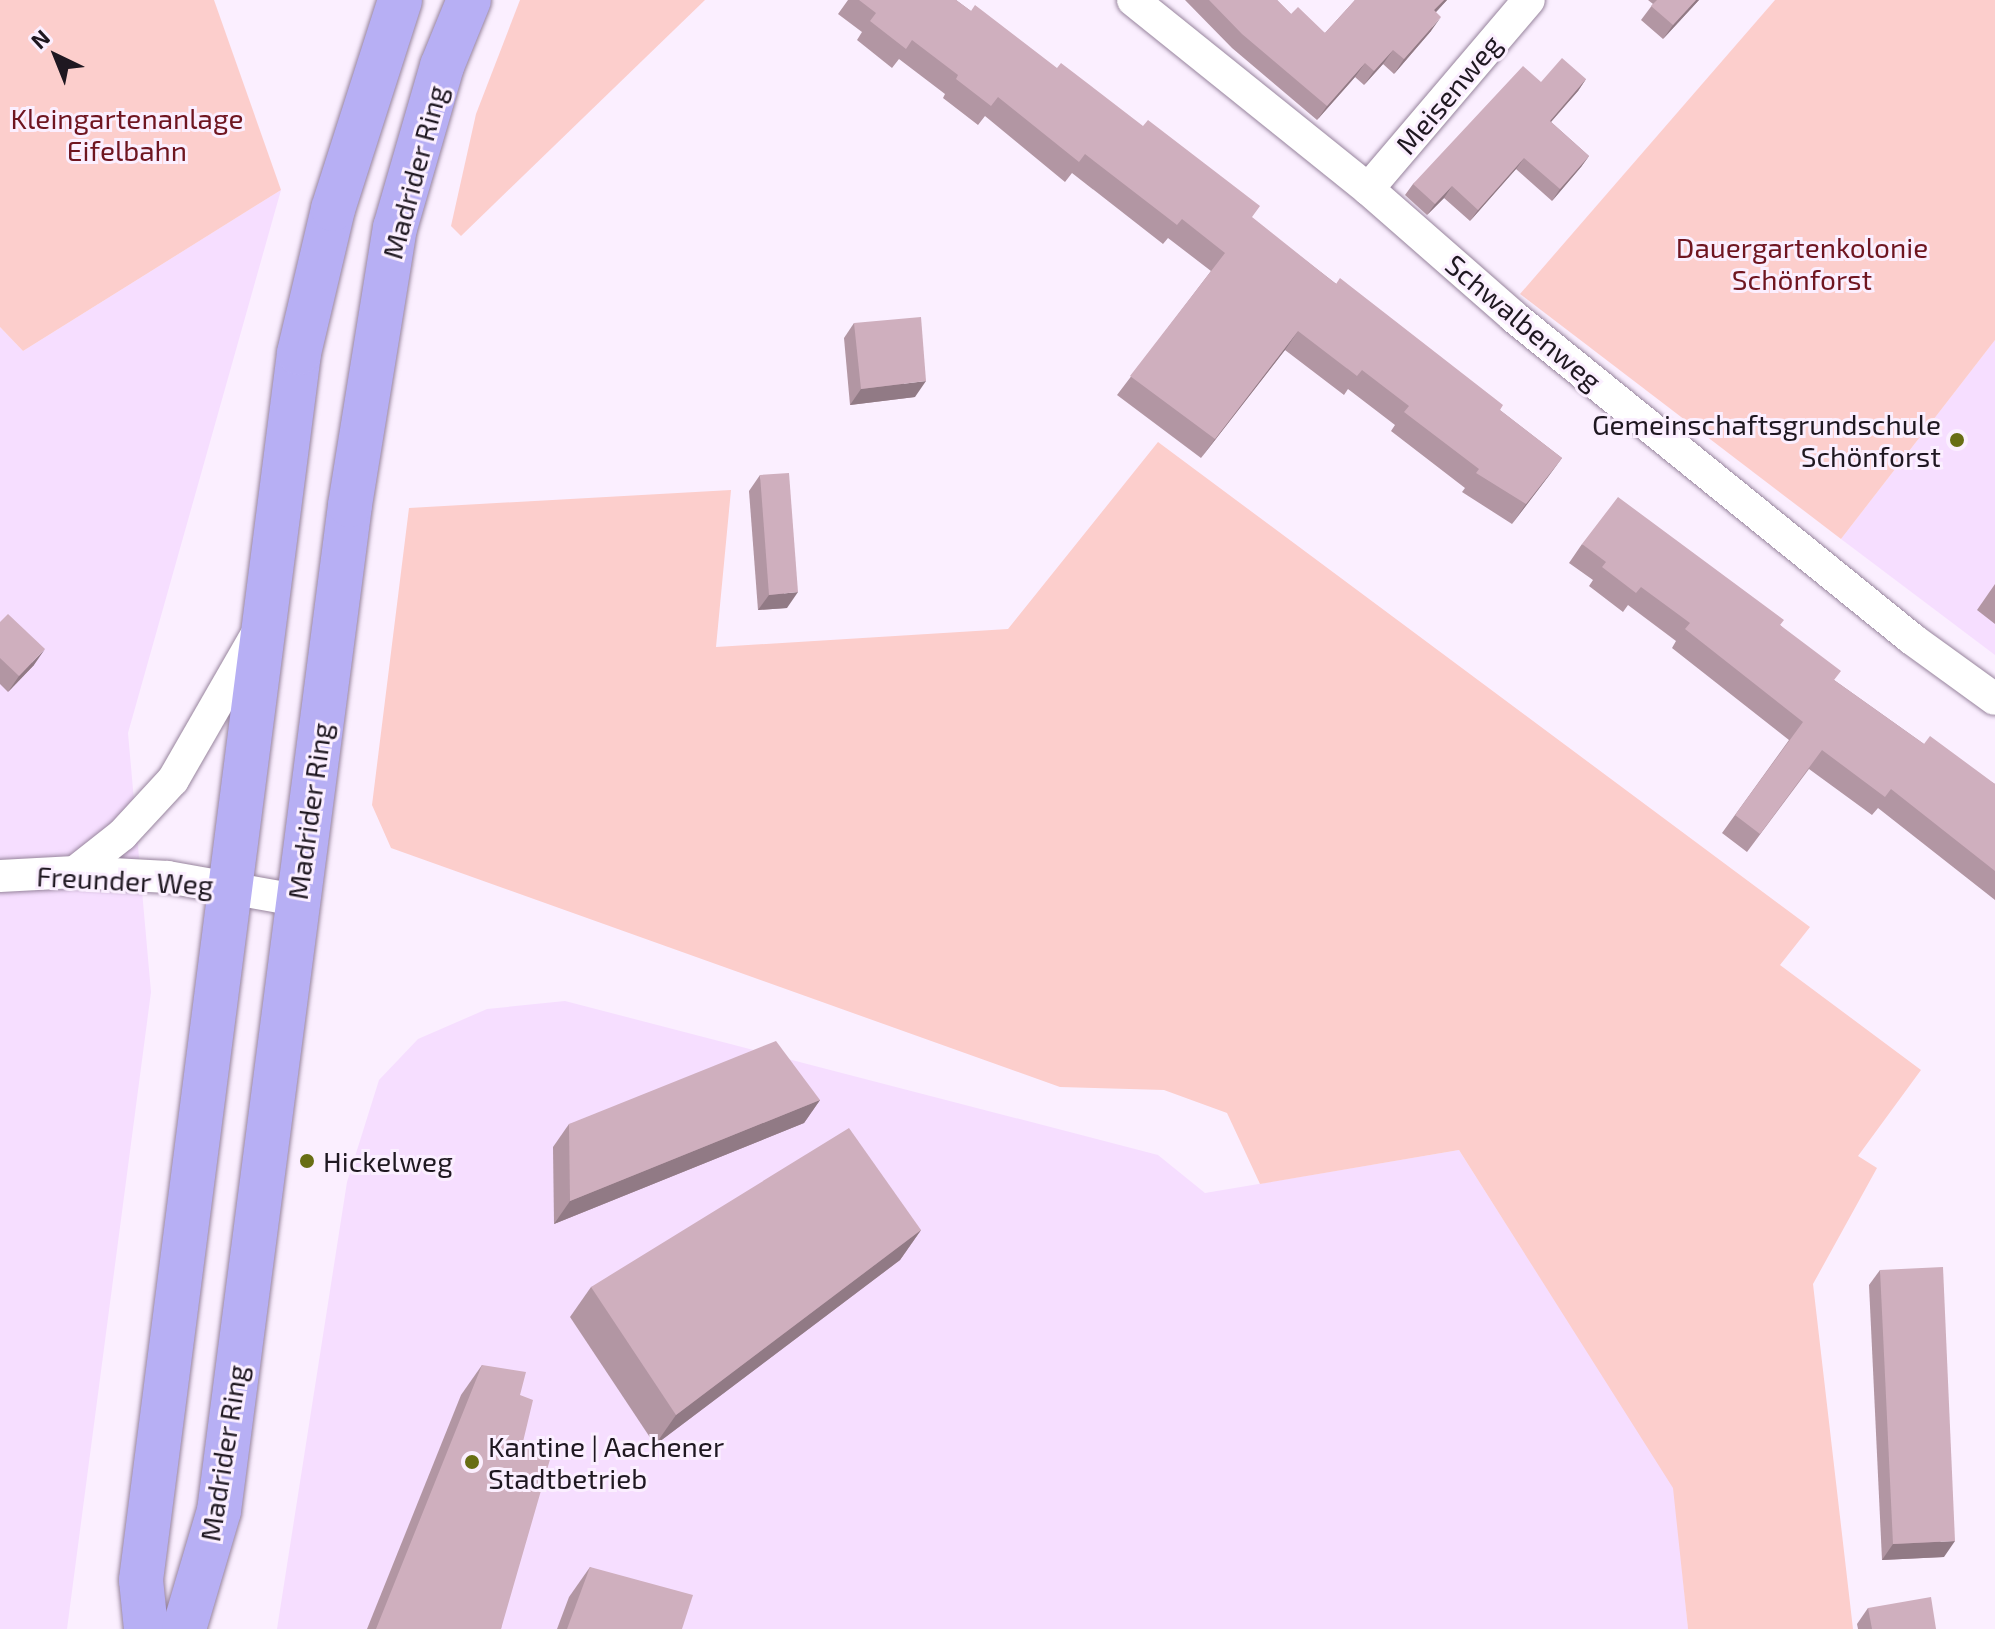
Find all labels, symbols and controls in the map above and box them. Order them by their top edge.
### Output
north arrow [16,16,96,96]
text: N [25,24,54,53]
street label: Meisenweg [1388,27,1508,161]
street label: Madrider Ring [375,81,453,263]
park label: Kleingartenanlage Eifelbahn [10,101,244,167]
park label: Dauergartenkolonie Schönforst [1676,230,1928,296]
street label: Schwalbenweg [1439,247,1609,397]
place label: Gemeinschaftsgrundschule Schönforst [1592,407,1941,473]
marker: Gemeinschaftsgrundschule Schönforst [1948,431,1966,449]
street label: Madrider Ring [280,720,338,902]
street label: Freunder Weg [35,859,215,901]
place label: Hickelweg [323,1144,453,1178]
marker: Hickelweg [298,1152,316,1170]
street label: Madrider Ring [192,1362,254,1544]
place label: Kantine | Aachener Stadtbetrieb [488,1429,725,1495]
marker: Kantine | Aachener Stadtbetrieb [463,1453,481,1471]

